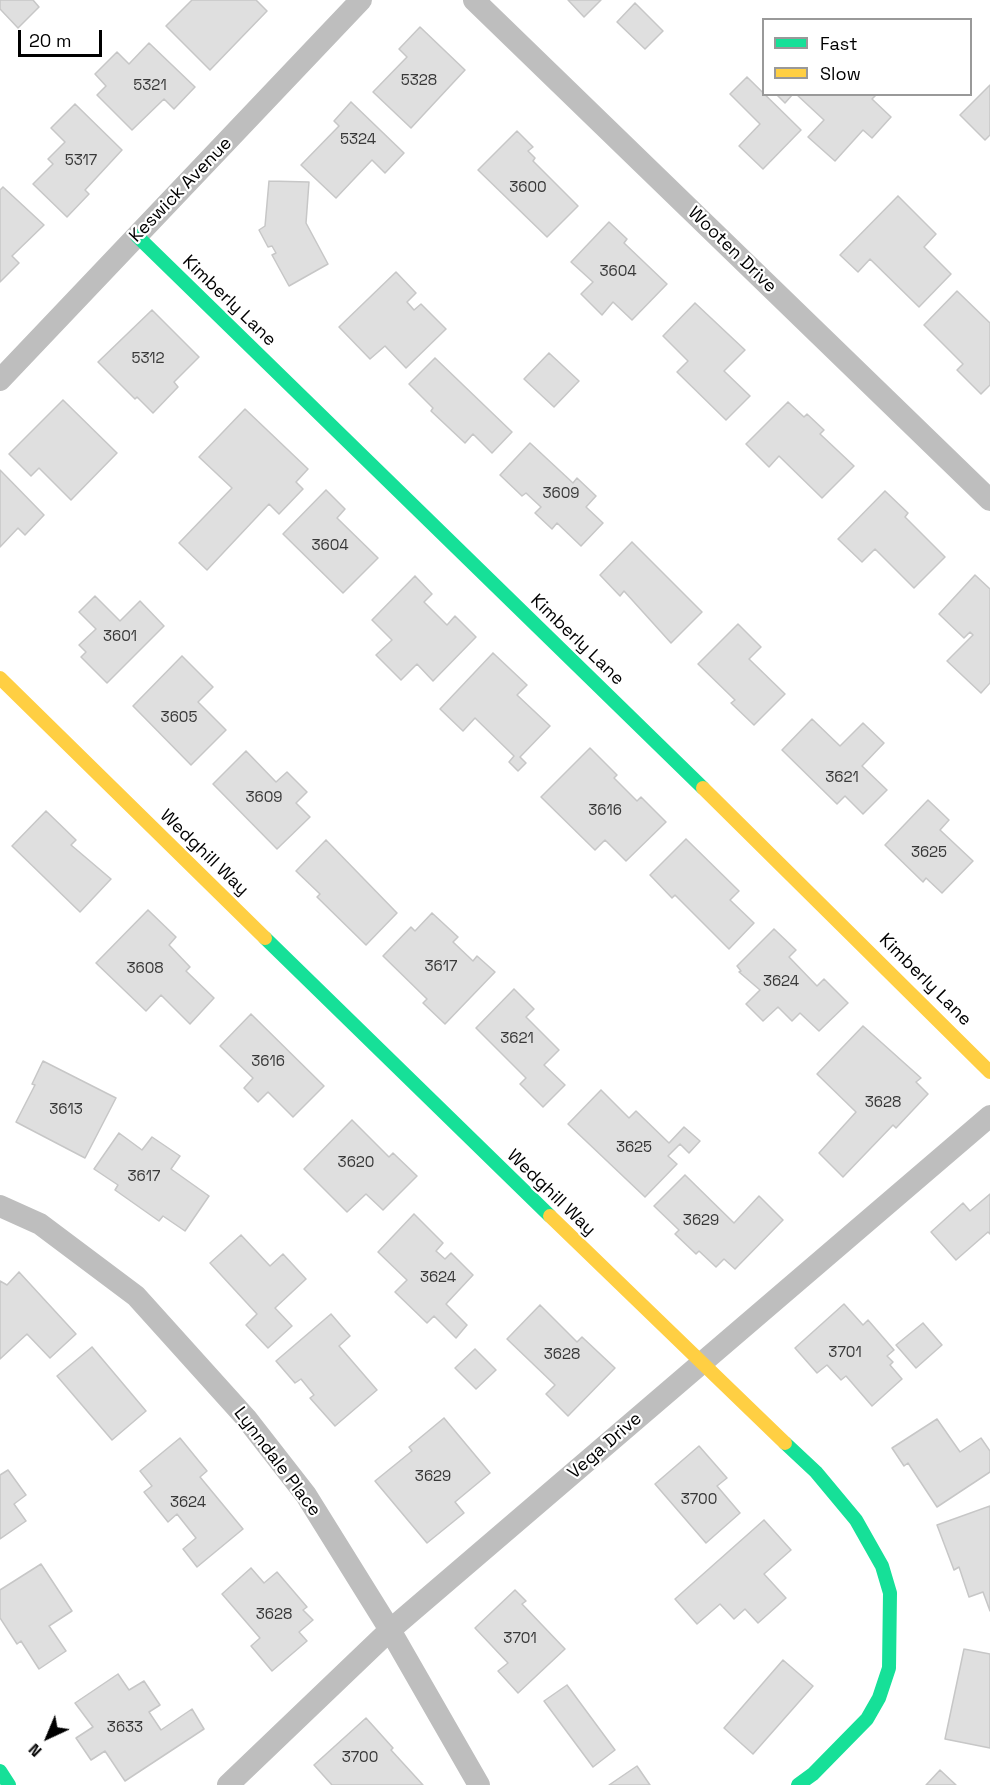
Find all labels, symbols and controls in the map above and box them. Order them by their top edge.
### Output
scale bar [21,18,105,56]
legend [762,18,972,96]
text: 20 m [29,29,72,52]
text: Fast [820,32,857,55]
text: Slow [820,62,861,85]
house number: 5328 [401,72,437,90]
house number: 5321 [133,77,167,95]
house number: 5324 [340,131,376,149]
street label: Keswick Avenue [125,133,237,247]
house number: 5317 [65,152,97,170]
house number: 3600 [509,179,547,197]
street label: Wooten Drive [683,202,781,298]
street label: Kimberly Lane [178,251,280,351]
house number: 3604 [599,263,637,281]
house number: 5312 [131,350,165,368]
house number: 3609 [542,485,580,503]
house number: 3604 [311,537,349,555]
street label: Kimberly Lane [526,590,628,690]
house number: 3601 [103,628,137,646]
house number: 3605 [161,709,197,727]
house number: 3621 [825,769,859,787]
house number: 3609 [245,789,283,807]
house number: 3616 [588,802,622,820]
street label: Wedghill Way [155,805,253,901]
house number: 3625 [911,844,947,862]
street label: Kimberly Lane [874,929,976,1031]
house number: 3617 [425,958,457,976]
house number: 3608 [126,960,164,978]
house number: 3624 [763,973,799,991]
house number: 3621 [500,1030,534,1048]
house number: 3616 [251,1053,285,1071]
house number: 3628 [865,1094,901,1112]
house number: 3613 [49,1101,83,1119]
house number: 3625 [616,1139,652,1157]
street label: Wedghill Way [502,1145,600,1241]
house number: 3620 [338,1154,374,1172]
house number: 3617 [128,1168,160,1186]
house number: 3629 [683,1212,719,1230]
house number: 3624 [420,1269,456,1287]
house number: 3701 [828,1344,862,1362]
house number: 3628 [544,1346,580,1364]
street label: Lynndale Place [229,1403,325,1521]
street label: Vega Drive [564,1408,646,1484]
house number: 3629 [415,1468,451,1486]
house number: 3700 [681,1491,717,1509]
house number: 3624 [170,1494,206,1512]
house number: 3628 [256,1606,292,1624]
house number: 3701 [503,1630,537,1648]
north arrow [18,1707,78,1767]
house number: 3633 [107,1719,143,1737]
text: N [24,1739,46,1762]
house number: 3700 [342,1749,378,1767]

